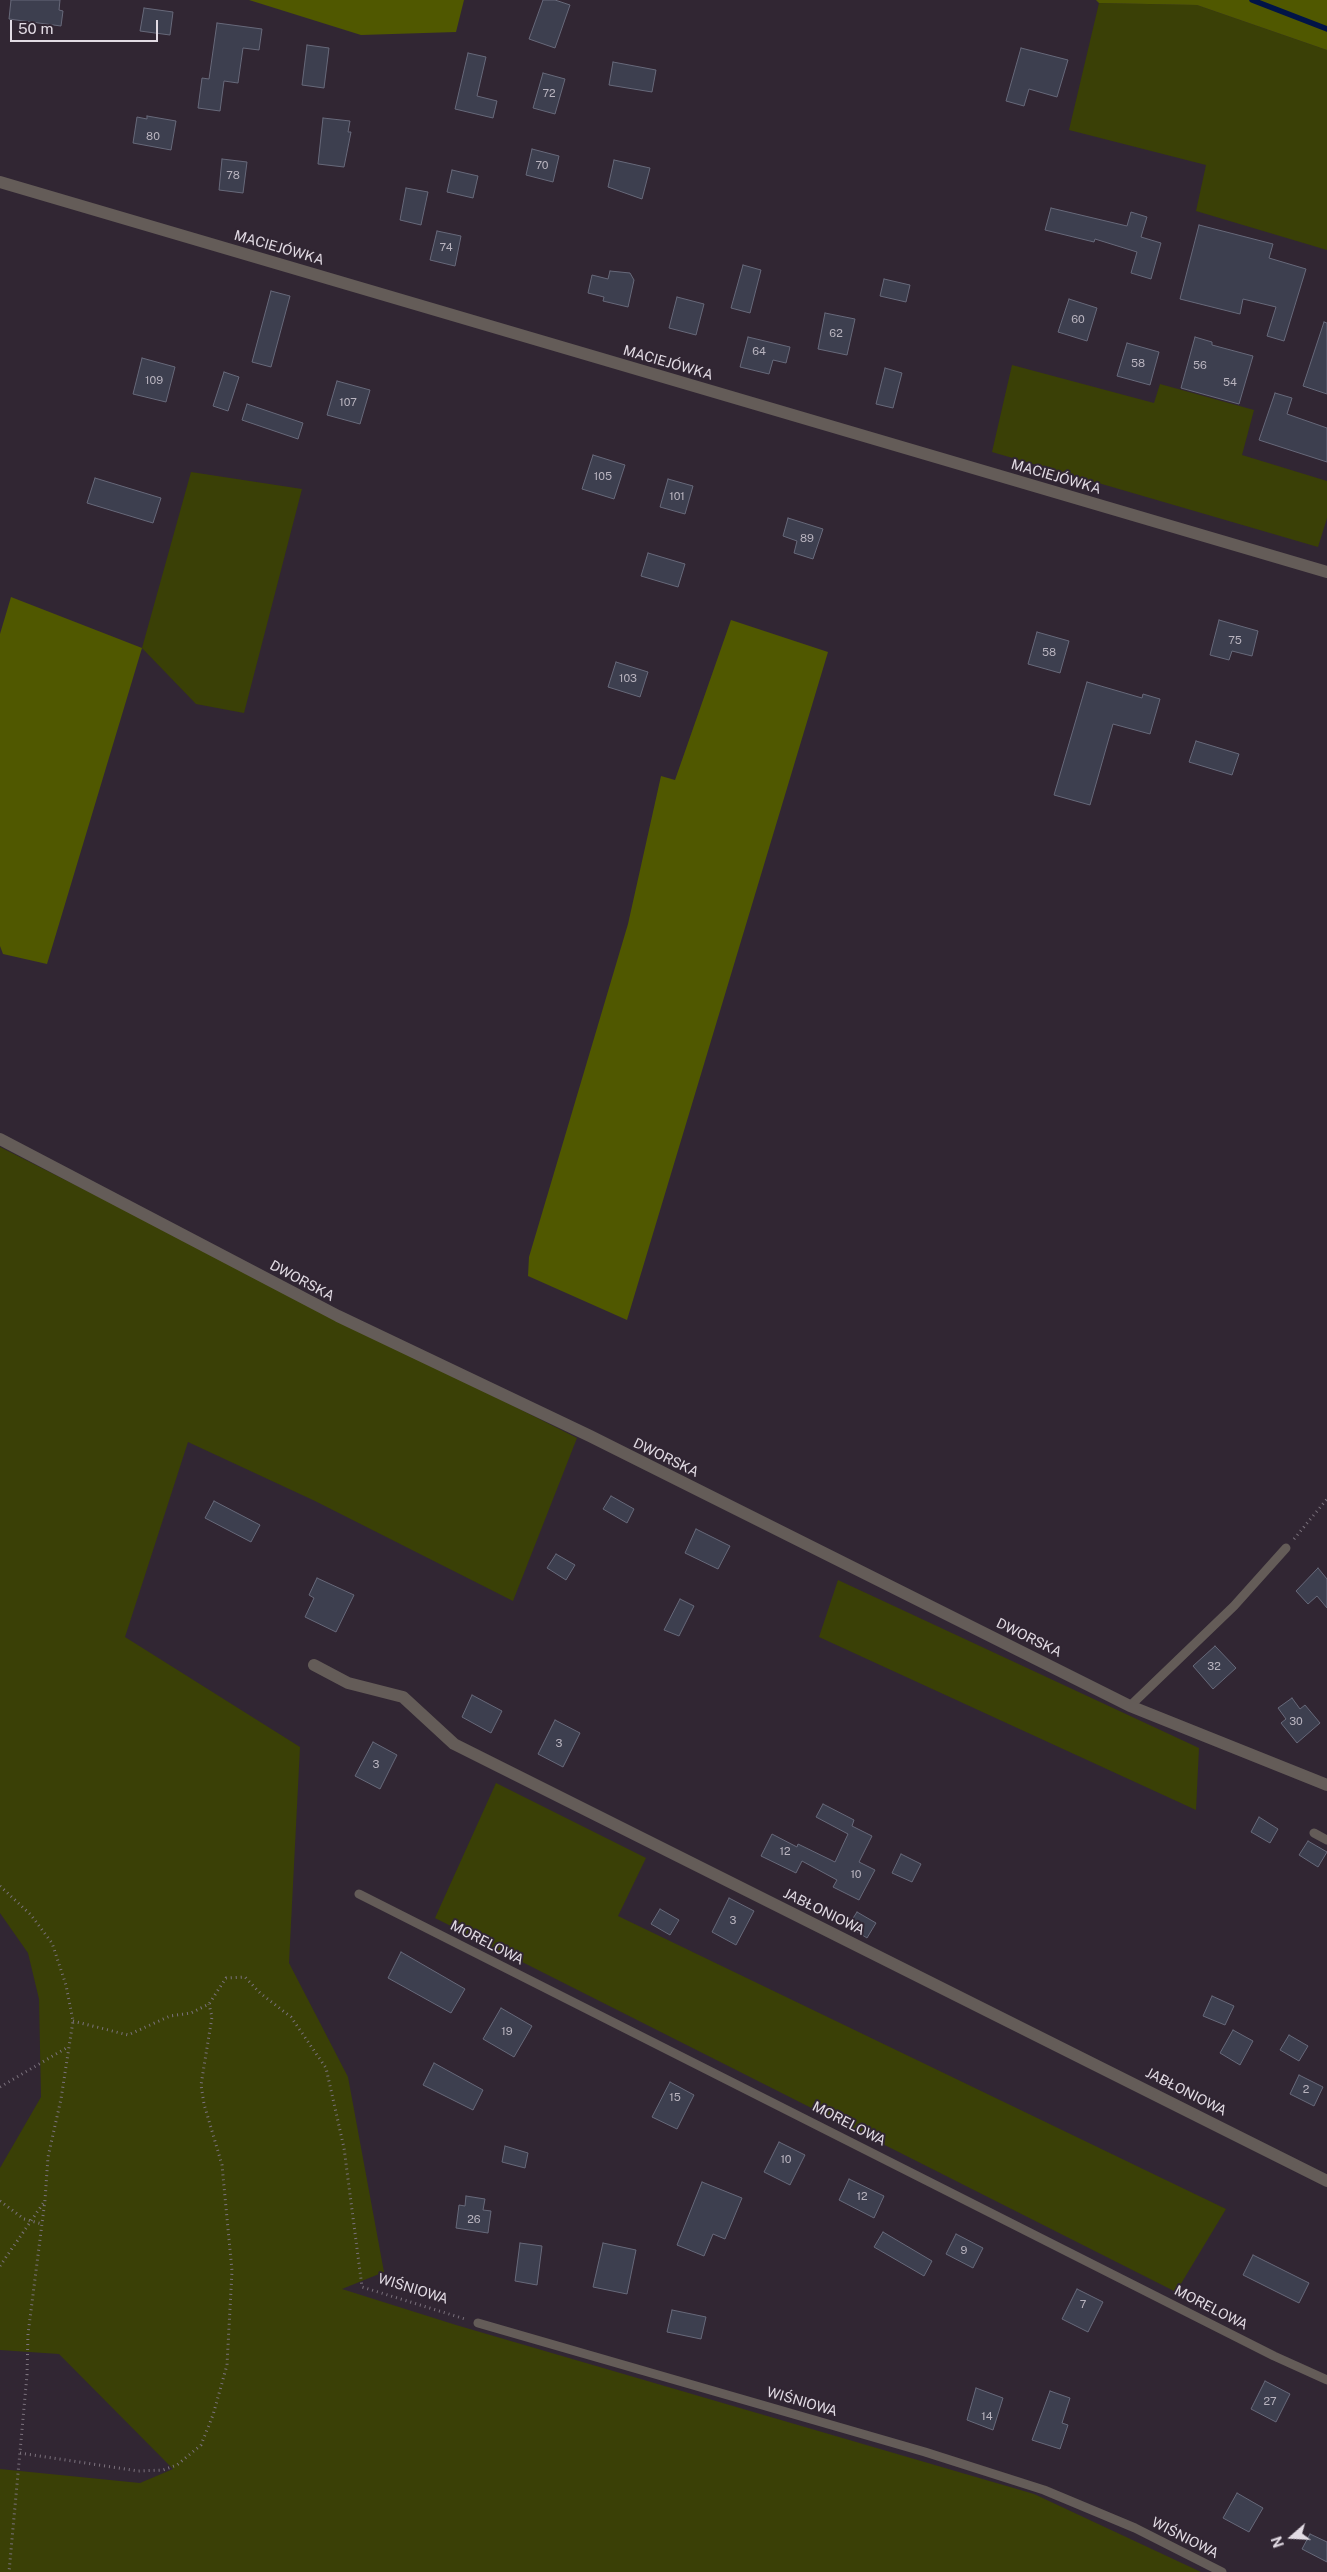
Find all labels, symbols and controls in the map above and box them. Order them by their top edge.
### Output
scale bar [12,10,160,42]
text: 50 m [18,20,53,37]
house number: 72 [542,87,556,101]
house number: 80 [146,130,160,144]
house number: 70 [535,159,549,173]
house number: 78 [226,169,240,183]
street label: MACIEJÓWKA [232,227,326,269]
house number: 74 [439,241,453,255]
house number: 60 [1071,313,1085,327]
house number: 62 [829,327,843,341]
street label: MACIEJÓWKA [621,342,715,384]
house number: 64 [752,345,766,359]
house number: 58 [1131,357,1145,371]
house number: 56 [1193,359,1207,373]
house number: 109 [145,374,163,388]
house number: 54 [1223,376,1237,390]
house number: 107 [339,396,357,410]
street label: MACIEJÓWKA [1009,456,1103,498]
house number: 105 [594,470,612,484]
house number: 101 [669,490,685,504]
house number: 89 [800,532,814,546]
house number: 75 [1228,634,1242,648]
house number: 58 [1042,646,1056,660]
house number: 103 [619,672,637,686]
street label: DWORSKA [267,1257,337,1305]
street label: DWORSKA [630,1435,702,1481]
street label: DWORSKA [993,1615,1065,1661]
house number: 32 [1207,1660,1221,1674]
house number: 30 [1289,1715,1303,1729]
house number: 3 [556,1737,562,1751]
house number: 3 [373,1758,379,1772]
house number: 12 [779,1845,791,1859]
house number: 10 [850,1868,862,1882]
street label: JABŁONIOWA [780,1885,868,1939]
house number: 3 [730,1914,736,1928]
street label: MORELOWA [447,1917,527,1969]
house number: 19 [501,2025,513,2039]
street label: JABŁONIOWA [1143,2064,1229,2120]
house number: 2 [1303,2083,1309,2097]
house number: 15 [669,2091,681,2105]
street label: MORELOWA [809,2098,889,2150]
house number: 10 [780,2153,792,2167]
house number: 12 [856,2190,868,2204]
house number: 26 [467,2213,481,2227]
house number: 9 [961,2244,967,2258]
street label: WIŚNIOWA [376,2270,450,2308]
street label: MORELOWA [1171,2282,1251,2334]
house number: 7 [1080,2298,1086,2312]
street label: WIŚNIOWA [765,2384,839,2420]
house number: 27 [1263,2395,1277,2409]
house number: 14 [981,2410,993,2424]
north arrow [1267,2512,1317,2562]
street label: WIŚNIOWA [1149,2514,1221,2562]
text: N [1268,2534,1287,2550]

